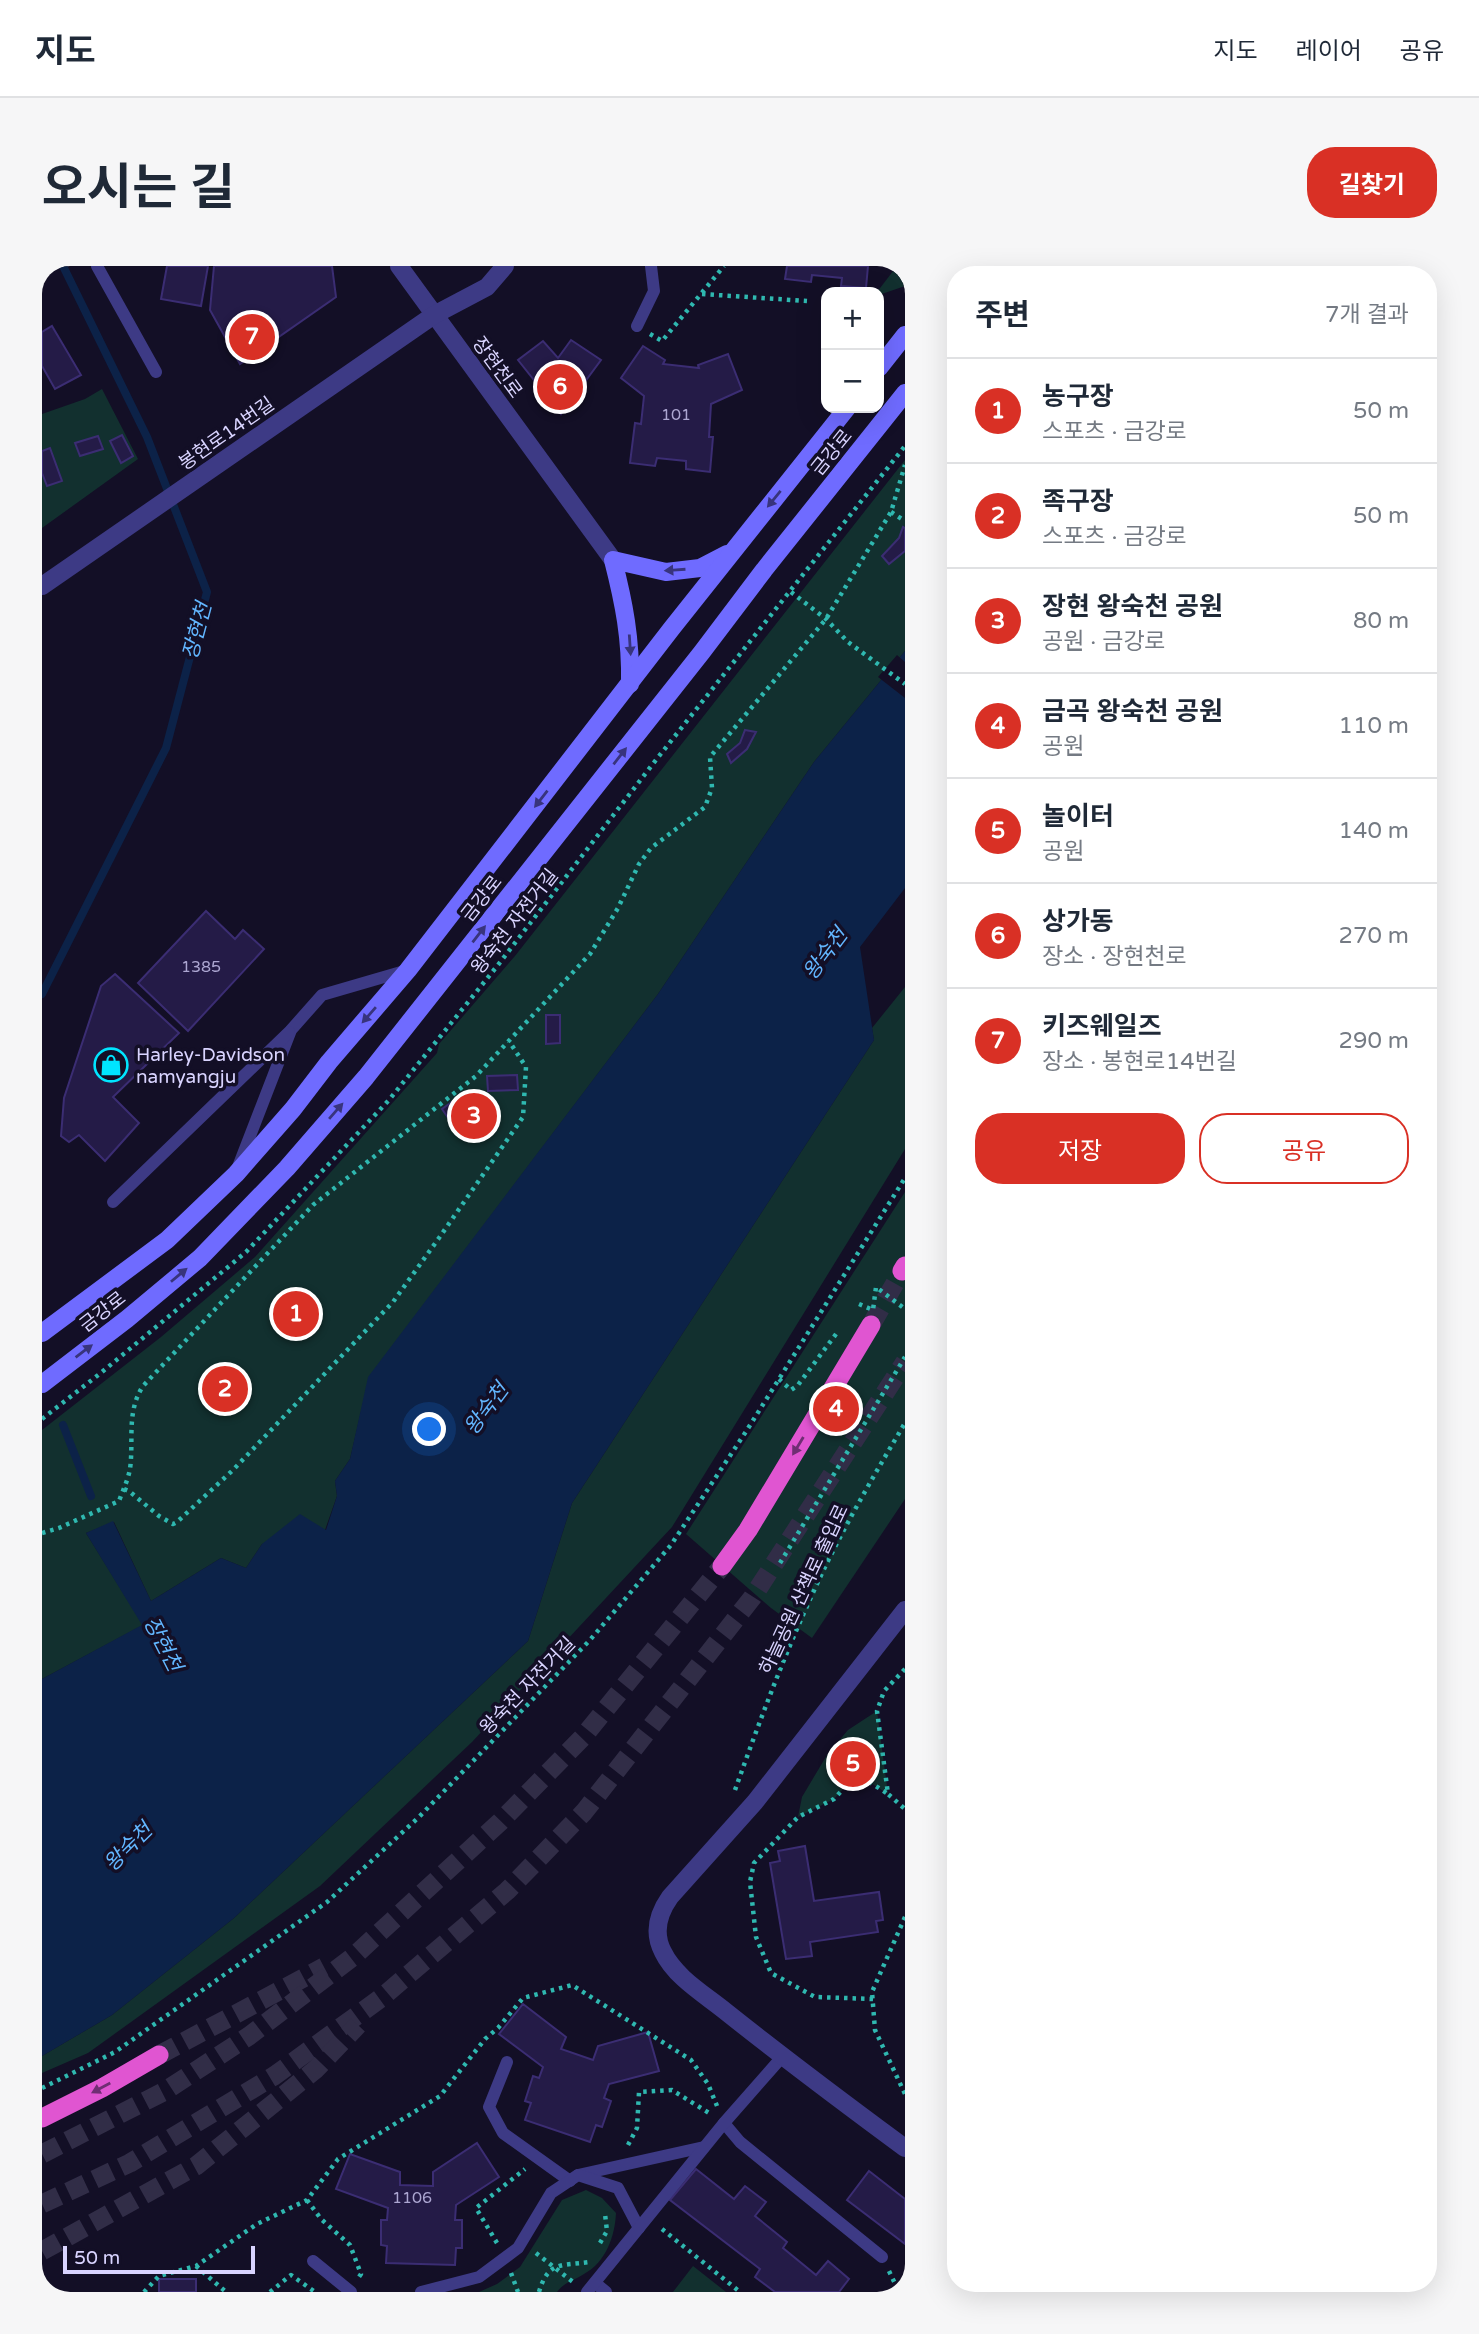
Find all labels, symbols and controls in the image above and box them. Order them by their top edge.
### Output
text: 지도 [35,32,96,71]
text: 지도 [1213,37,1258,66]
text: 레이어 [1296,37,1362,66]
text: 공유 [1400,37,1444,66]
button: 길찾기 [1307,147,1437,218]
text: 오시는 길 [42,159,235,218]
map controls [821,287,884,413]
button: + [821,287,884,350]
text: 주변 [975,297,1030,334]
text: 7개 결과 [1325,301,1409,329]
pin: 7 [229,311,275,363]
street label: 장현천로 [468,333,527,402]
button: − [821,350,884,413]
pin: 6 [537,361,583,413]
text: 농구장 [1042,381,1114,412]
street label: 봉현로14번길 [175,393,278,475]
text: 1 [991,397,1005,425]
text: 50 m [1353,397,1409,425]
house number: 101 [661,405,691,425]
text: 스포츠 · 금강로 [1042,418,1187,446]
street label: 금강로 [807,425,857,480]
text: 족구장 [1042,486,1114,517]
one-way arrow [767,490,782,508]
text: 2 [991,502,1005,530]
text: 50 m [1353,502,1409,530]
text: 스포츠 · 금강로 [1042,523,1187,551]
one-way arrow [664,565,686,576]
text: 장현 왕숙천 공원 [1042,591,1223,622]
water label: 장현천 [178,597,218,662]
text: 3 [991,607,1005,635]
text: 80 m [1353,607,1409,635]
text: 공원 · 금강로 [1042,628,1166,656]
one-way arrow [625,635,636,657]
text: 금곡 왕숙천 공원 [1042,696,1223,727]
text: 4 [991,712,1005,740]
text: 110 m [1339,712,1409,740]
text: 공원 [1042,733,1084,761]
one-way arrow [612,747,627,764]
one-way arrow [533,789,548,807]
text: 놀이터 [1042,801,1114,832]
text: 5 [991,817,1005,845]
text: 140 m [1339,817,1409,845]
text: 공원 [1042,838,1084,866]
street label: 왕숙천 자전거길 [467,865,563,979]
street label: 금강로 [457,871,507,926]
text: 상가동 [1042,906,1114,937]
water label: 왕숙천 [798,921,854,985]
text: 6 [991,922,1005,950]
text: 270 m [1339,922,1409,950]
one-way arrow [471,925,486,943]
text: 장소 · 장현천로 [1042,943,1187,971]
house number: 1385 [181,957,221,977]
one-way arrow [361,1006,377,1024]
text: 키즈웨일즈 [1042,1011,1162,1042]
text: 7 [991,1027,1005,1055]
text: 290 m [1339,1027,1409,1055]
place label: Harley-Davidson namyangju [136,1044,285,1088]
shop icon: Harley-Davidson namyangju [92,1046,130,1084]
text: 장소 · 봉현로14번길 [1042,1048,1237,1076]
pin: 3 [451,1090,497,1142]
one-way arrow [328,1102,344,1120]
button: 저장 [975,1113,1185,1184]
button: 공유 [1199,1113,1409,1184]
one-way arrow [170,1267,188,1283]
street label: 금강로 [75,1287,130,1337]
pin: 1 [273,1288,319,1340]
one-way arrow [75,1344,93,1359]
pin: 2 [202,1363,248,1415]
water label: 왕숙천 [459,1376,515,1440]
pin: 4 [813,1383,859,1435]
your location [412,1412,446,1446]
one-way arrow [792,1437,804,1456]
street label: 하늘공원 산책로 출입로 [755,1501,853,1678]
water label: 장현천 [138,1613,188,1678]
street label: 왕숙천 자전거길 [476,1632,580,1739]
pin: 5 [830,1738,876,1790]
water label: 왕숙천 [99,1816,160,1877]
one-way arrow [92,2082,111,2094]
house number: 1106 [392,2188,432,2208]
scale bar [63,2243,256,2275]
text: 50 m [74,2247,120,2269]

